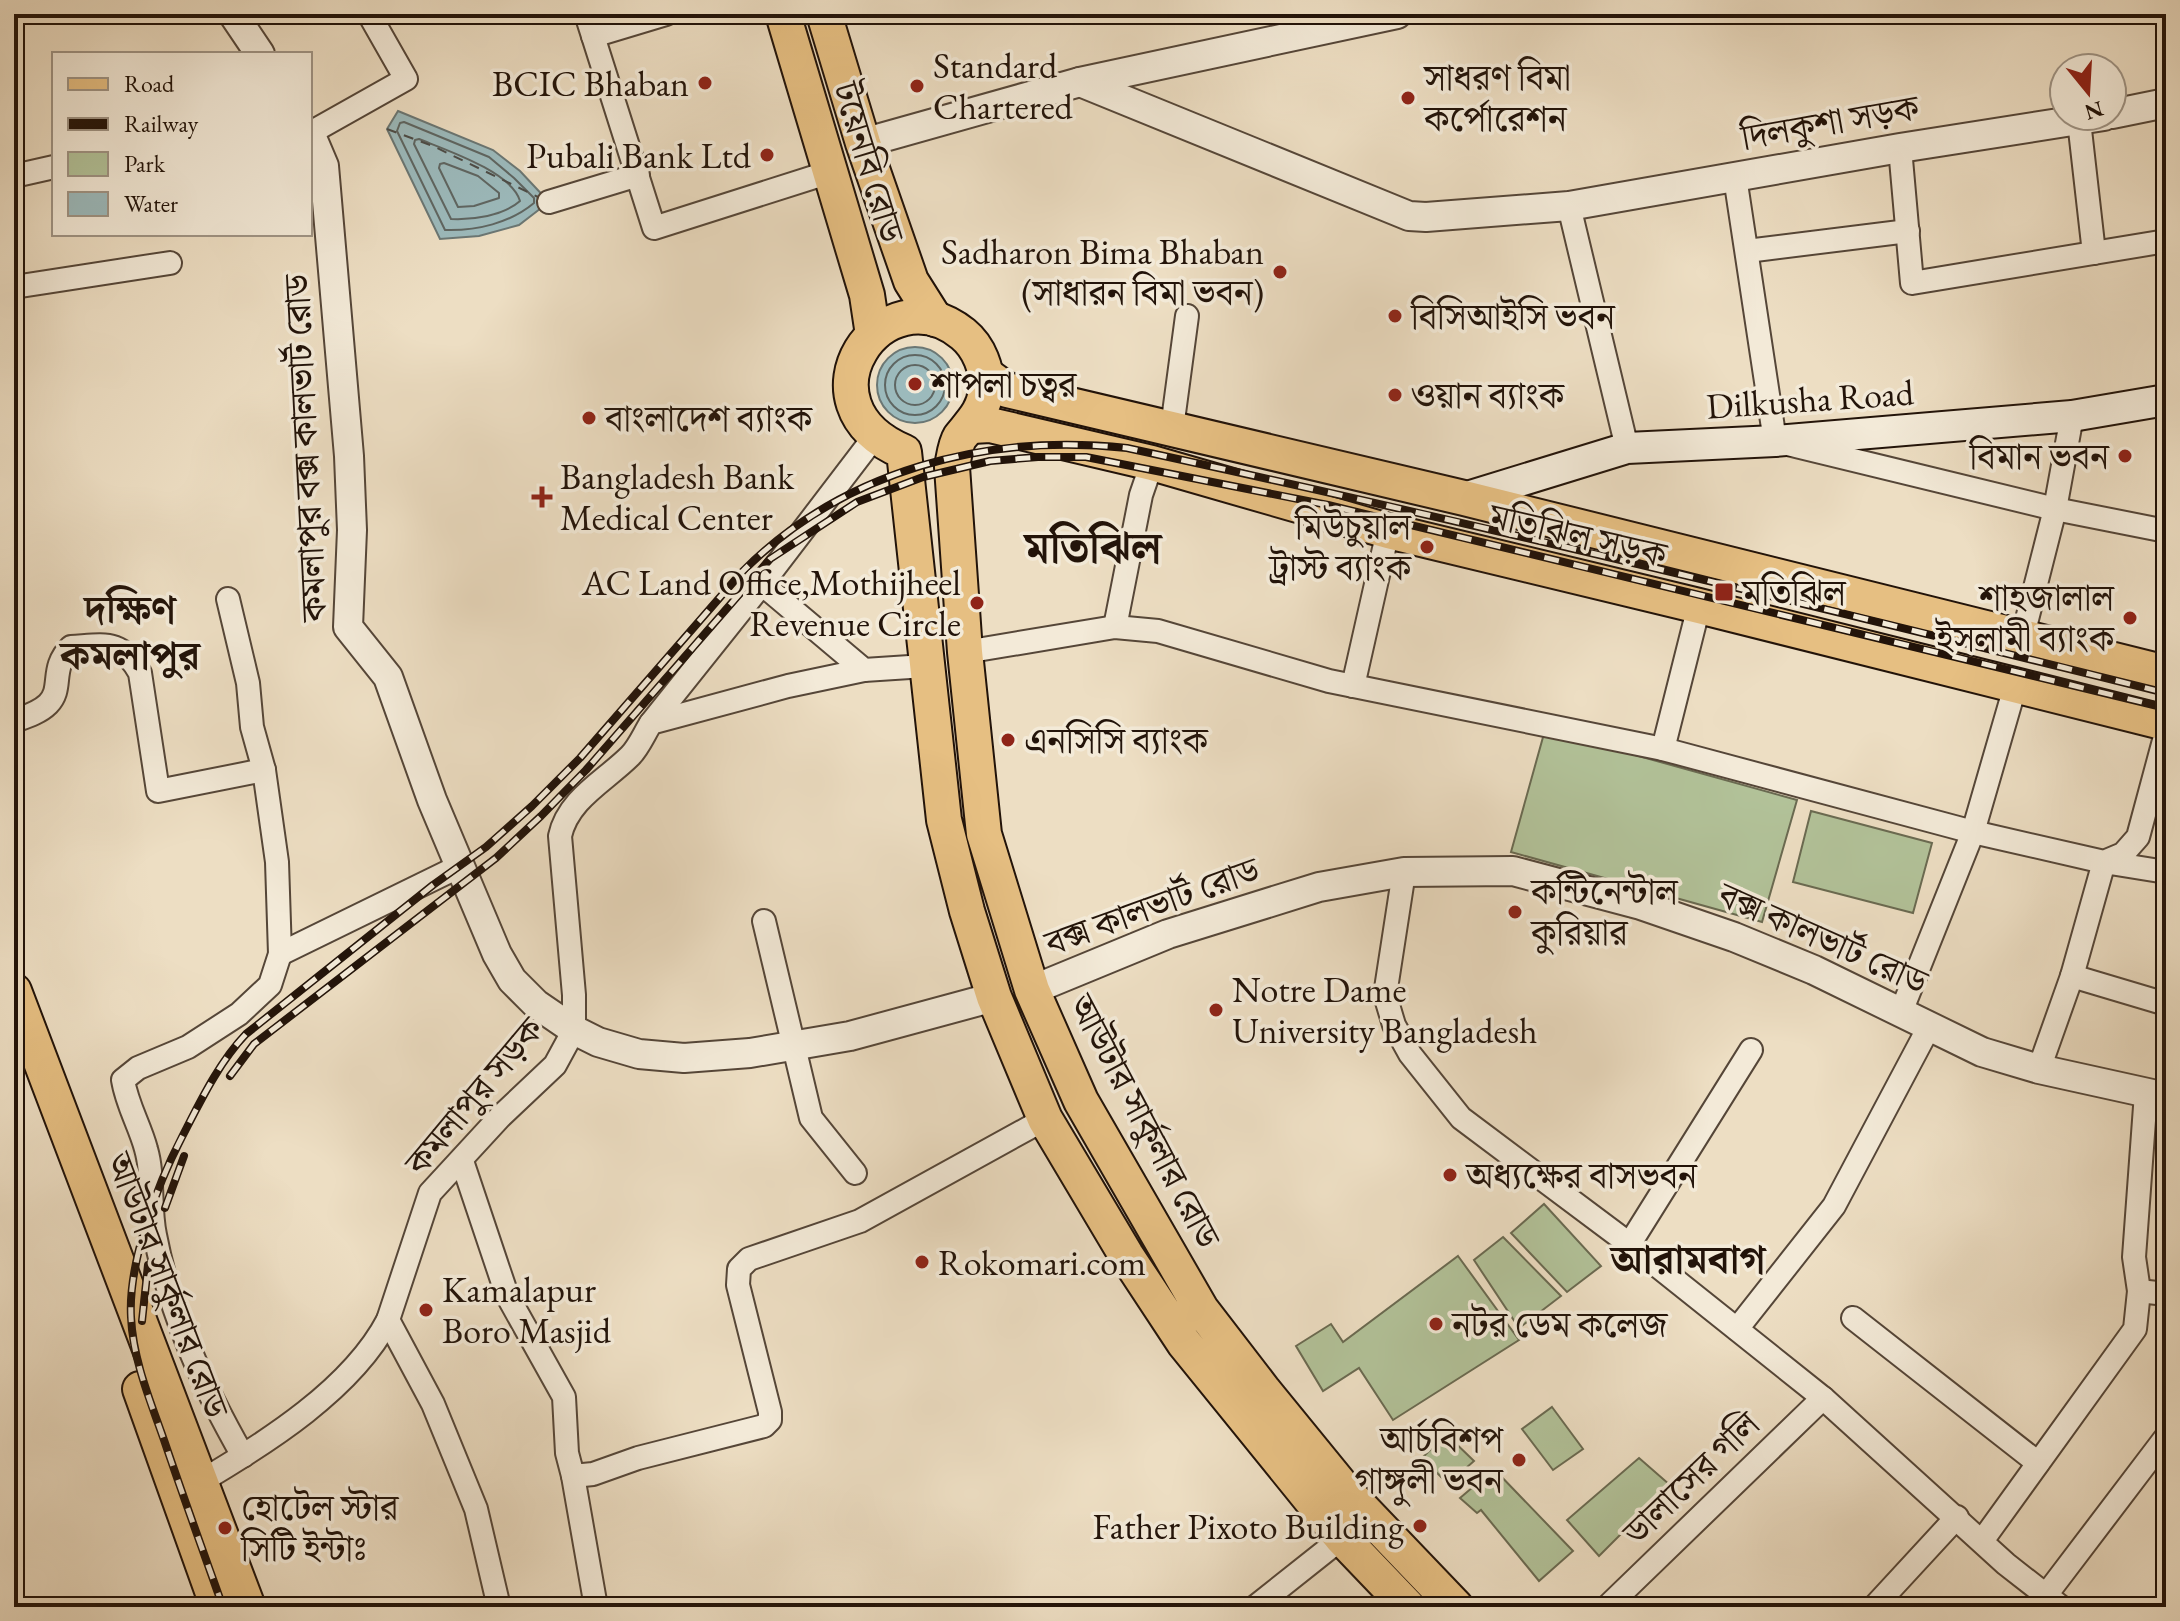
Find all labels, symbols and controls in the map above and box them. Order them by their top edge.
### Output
place label: Standard Chartered [933,42,1074,130]
legend [52,52,312,236]
north arrow [2048,52,2128,132]
place label: সাধরণ বিমা কর্পোরেশন [1422,54,1571,142]
place label: BCIC Bhaban [492,60,689,107]
text: Road [124,68,175,99]
marker: BCIC Bhaban [696,74,714,92]
street label: টয়েনবি রোড [822,74,916,250]
marker: Standard Chartered [908,77,926,95]
street label: দিলকুশা সড়ক [1736,83,1924,161]
marker: সাধরণ বিমা কর্পোরেশন [1399,89,1417,107]
text: N [2081,94,2107,127]
text: Railway [124,108,199,139]
place label: Pubali Bank Ltd [526,132,752,179]
marker: Pubali Bank Ltd [758,146,776,164]
text: Park [124,148,166,179]
text: Water [124,188,178,219]
place label: Sadharon Bima Bhaban (সাধারন বিমা ভবন) [941,228,1264,316]
marker: Sadharon Bima Bhaban (সাধারন বিমা ভবন) [1271,263,1289,281]
street label: কমলাপুর বক্স কালভার্ট রোড [272,271,338,625]
place label: বিসিআইসি ভবন [1409,293,1616,340]
marker: বিসিআইসি ভবন [1386,307,1404,325]
place label: শাপলা চত্বর [929,361,1078,408]
street label: Dilkusha Road [1705,368,1916,430]
place label: ওয়ান ব্যাংক [1411,372,1566,419]
marker: শাপলা চত্বর [906,375,924,393]
marker: ওয়ান ব্যাংক [1386,386,1404,404]
place label: বাংলাদেশ ব্যাংক [603,395,814,442]
marker: বাংলাদেশ ব্যাংক [580,409,598,427]
place label: বিমান ভবন [1968,433,2110,480]
marker: বিমান ভবন [2116,447,2134,465]
place label: Bangladesh Bank Medical Center [560,453,795,541]
marker: Bangladesh Bank Medical Center [531,486,553,508]
street label: মতিঝিল সড়ক [1483,491,1673,579]
place label: মিউচুয়াল ট্রাস্ট ব্যাংক [1267,503,1413,591]
district label: মতিঝিল [1022,519,1164,576]
marker: মিউচুয়াল ট্রাস্ট ব্যাংক [1418,538,1436,556]
place label: AC Land Office,Mothijheel Revenue Circle [581,559,961,647]
place label: মতিঝিল [1740,569,1848,616]
place label: শাহজালাল ইসলামী ব্যাংক [1934,574,2116,662]
marker: মতিঝিল [1713,581,1735,603]
district label: দক্ষিণ কমলাপুর [58,583,202,681]
marker: AC Land Office,Mothijheel Revenue Circle [968,594,986,612]
marker: শাহজালাল ইসলামী ব্যাংক [2121,609,2139,627]
place label: এনসিসি ব্যাংক [1024,717,1210,764]
marker: এনসিসি ব্যাংক [999,731,1017,749]
street label: বক্স কালভার্ট রোড [1037,845,1267,967]
place label: কন্টিনেন্টাল কুরিয়ার [1529,868,1679,956]
street label: বক্স কালভার্ট রোড [1709,870,1937,1006]
marker: কন্টিনেন্টাল কুরিয়ার [1506,903,1524,921]
place label: Notre Dame University Bangladesh [1232,966,1538,1054]
street label: আউটার সার্কুলার রোড [1057,984,1232,1257]
marker: Notre Dame University Bangladesh [1207,1001,1225,1019]
street label: কমলাপুর সড়ক [393,1006,555,1186]
street label: আউটার সার্কুলার রোড [95,1144,241,1426]
place label: অধ্যক্ষের বাসভবন [1464,1152,1698,1199]
marker: অধ্যক্ষের বাসভবন [1441,1166,1459,1184]
district label: আরামবাগ [1609,1233,1768,1285]
place label: Rokomari.com [938,1239,1146,1286]
marker: Rokomari.com [913,1253,931,1271]
place label: Kamalapur Boro Masjid [442,1266,612,1354]
marker: Kamalapur Boro Masjid [417,1301,435,1319]
place label: নটর ডেম কলেজ [1450,1301,1669,1348]
marker: নটর ডেম কলেজ [1427,1315,1445,1333]
street label: ডালাসের গলি [1611,1400,1771,1556]
place label: আর্চবিশপ গাঙ্গুলী ভবন [1354,1416,1504,1507]
marker: আর্চবিশপ গাঙ্গুলী ভবন [1510,1451,1528,1469]
place label: হোটেল স্টার সিটি ইন্টাঃ [239,1484,400,1572]
place label: Father Pixoto Building [1092,1503,1404,1550]
marker: Father Pixoto Building [1411,1517,1429,1535]
marker: হোটেল স্টার সিটি ইন্টাঃ [216,1519,234,1537]

